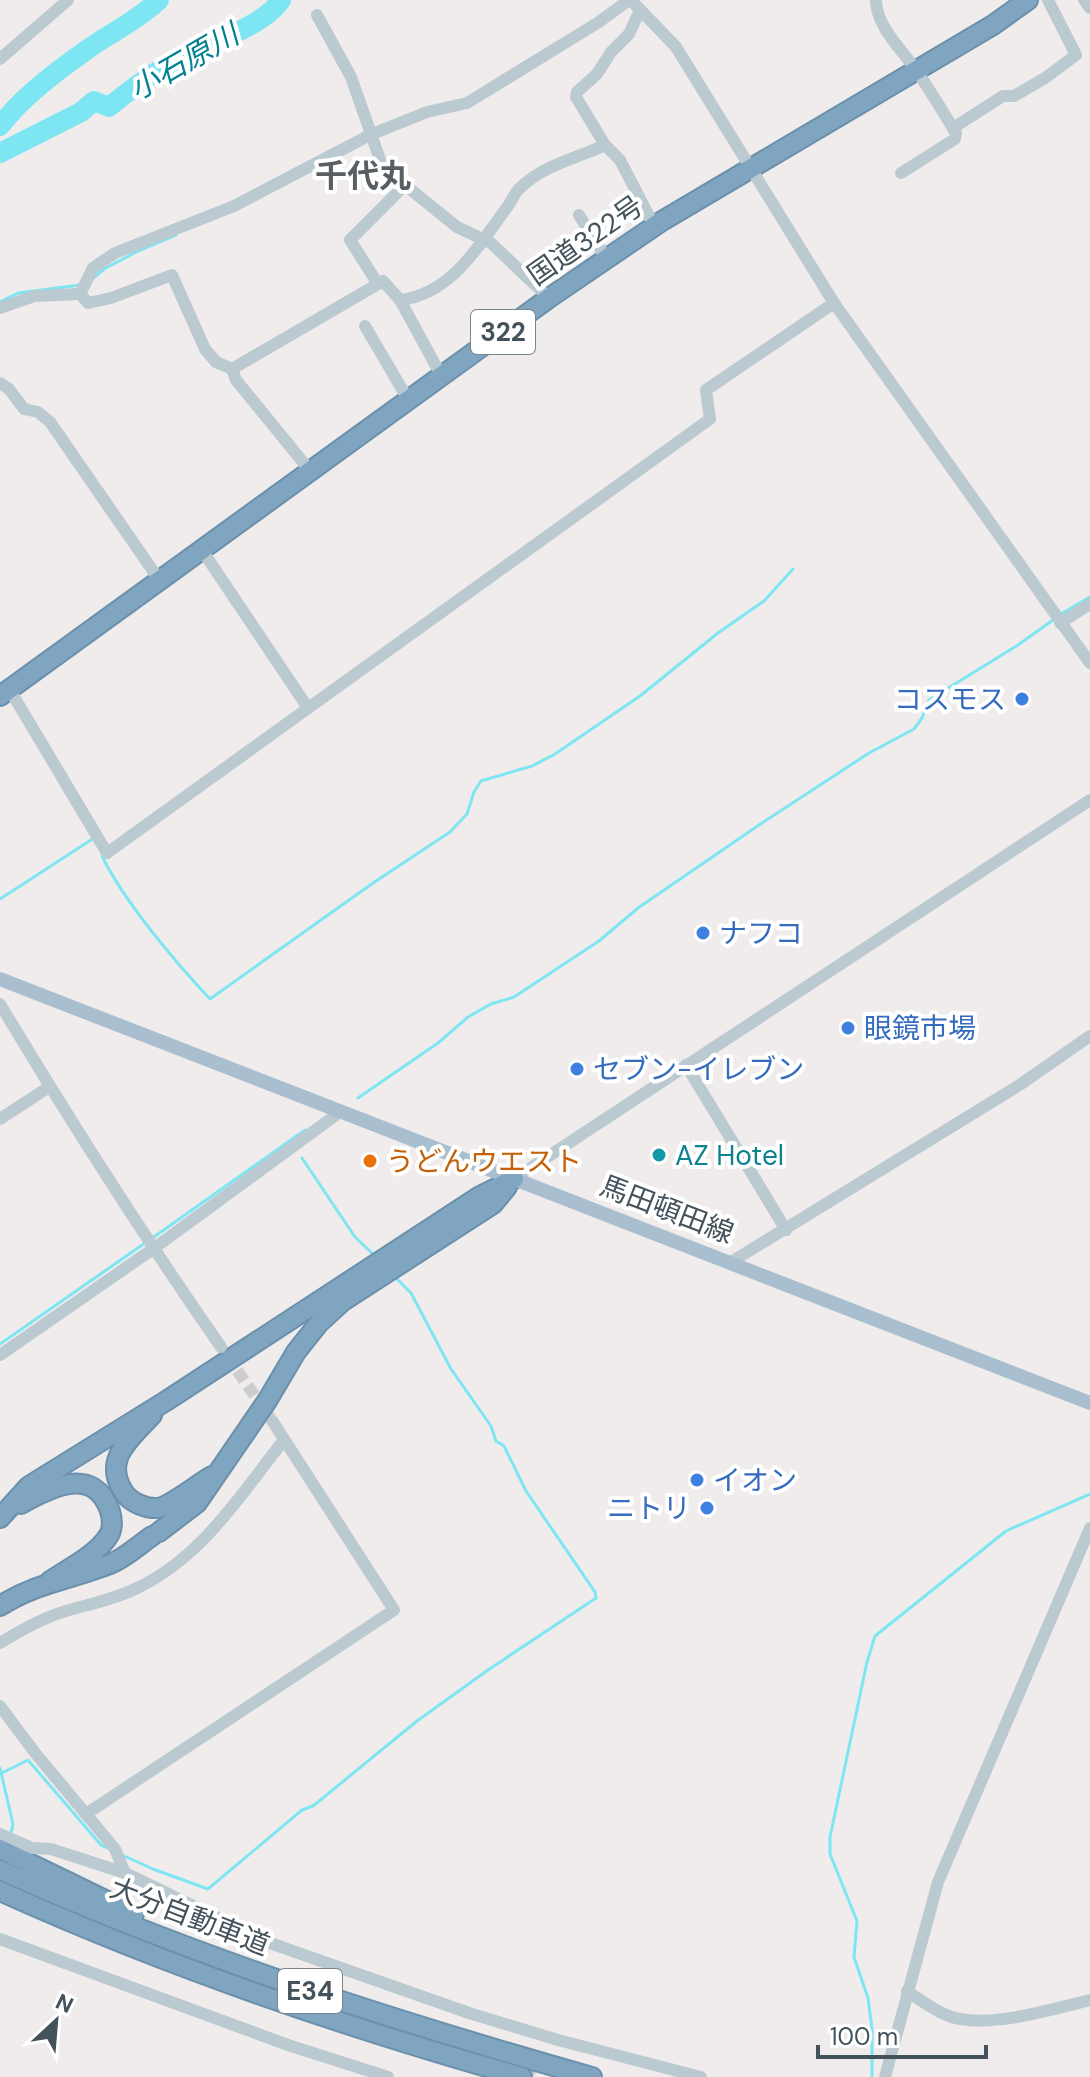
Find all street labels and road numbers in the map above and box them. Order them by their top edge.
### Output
street label: 国道322号 [520,187,650,294]
road number: 322 [471,310,535,354]
street label: 馬田頓田線 [595,1167,739,1252]
street label: 大分自動車道 [105,1869,275,1964]
road number: E34 [278,1969,342,2013]

